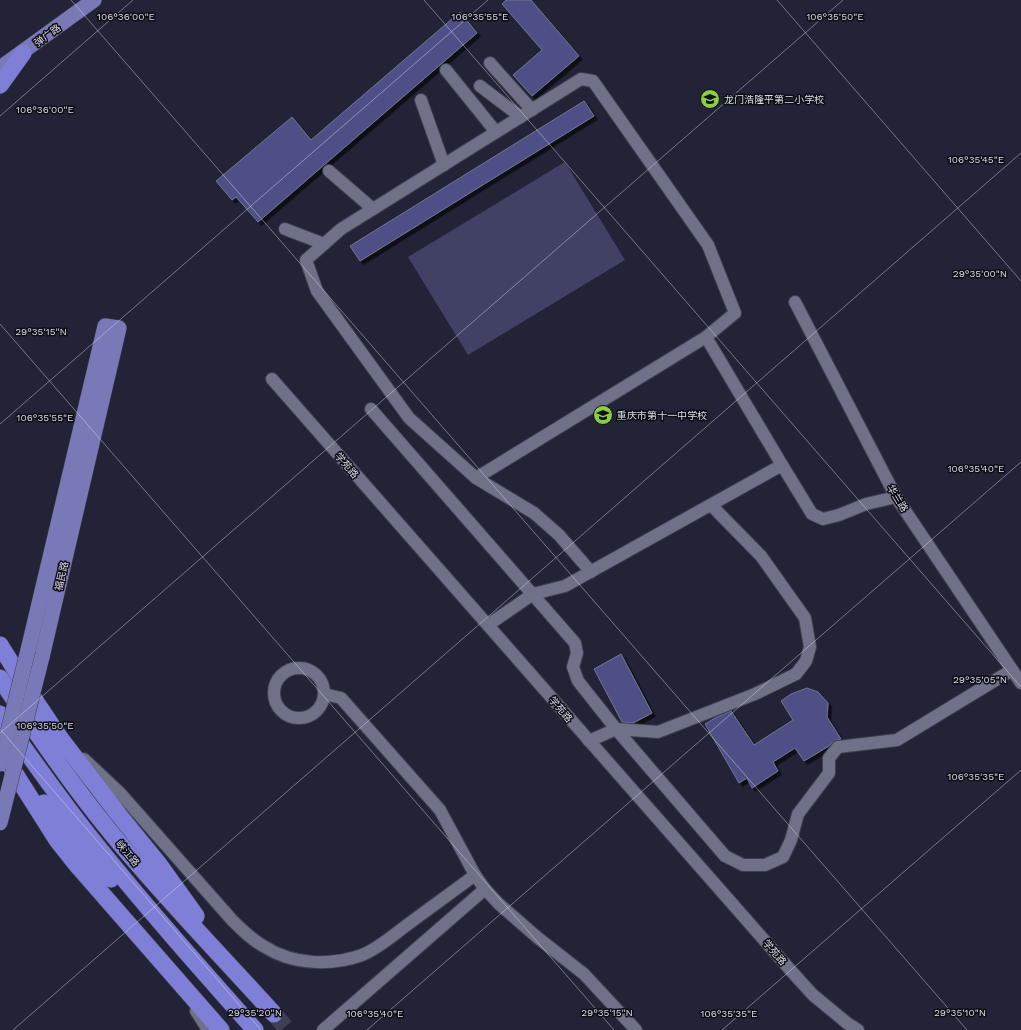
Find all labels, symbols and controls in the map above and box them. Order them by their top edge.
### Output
text: 106°36'00"E [97,11,155,22]
text: 106°35'55"E [452,11,508,22]
text: 106°35'50"E [806,11,864,22]
street label: 弹广路 [32,22,63,49]
school or university icon: 龙门浩隆平第二小学校 [699,88,721,110]
place label: 龙门浩隆平第二小学校 [724,94,824,105]
text: 106°36'00"E [16,104,74,115]
text: 106°35'45"E [948,154,1004,165]
text: 29°35'00"N [953,268,1007,279]
text: 29°35'15"N [15,326,67,337]
school or university icon: 重庆市第十一中学校 [592,404,614,426]
place label: 重庆市第十一中学校 [617,410,707,421]
text: 106°35'55"E [17,412,73,423]
street label: 学苑路 [333,450,361,480]
text: 106°35'40"E [948,463,1004,474]
street label: 华兰路 [885,483,910,514]
street label: 福民路 [53,560,70,592]
text: 29°35'05"N [953,674,1007,685]
street label: 学苑路 [547,694,575,724]
text: 106°35'50"E [16,720,74,731]
text: 106°35'35"E [948,771,1004,782]
street label: 峡江路 [114,838,141,868]
street label: 学苑路 [761,937,789,967]
text: 29°35'20"N [228,1007,282,1018]
text: 29°35'15"N [581,1007,633,1018]
text: 29°35'10"N [934,1007,986,1018]
text: 106°35'40"E [347,1008,403,1019]
text: 106°35'35"E [701,1008,757,1019]

